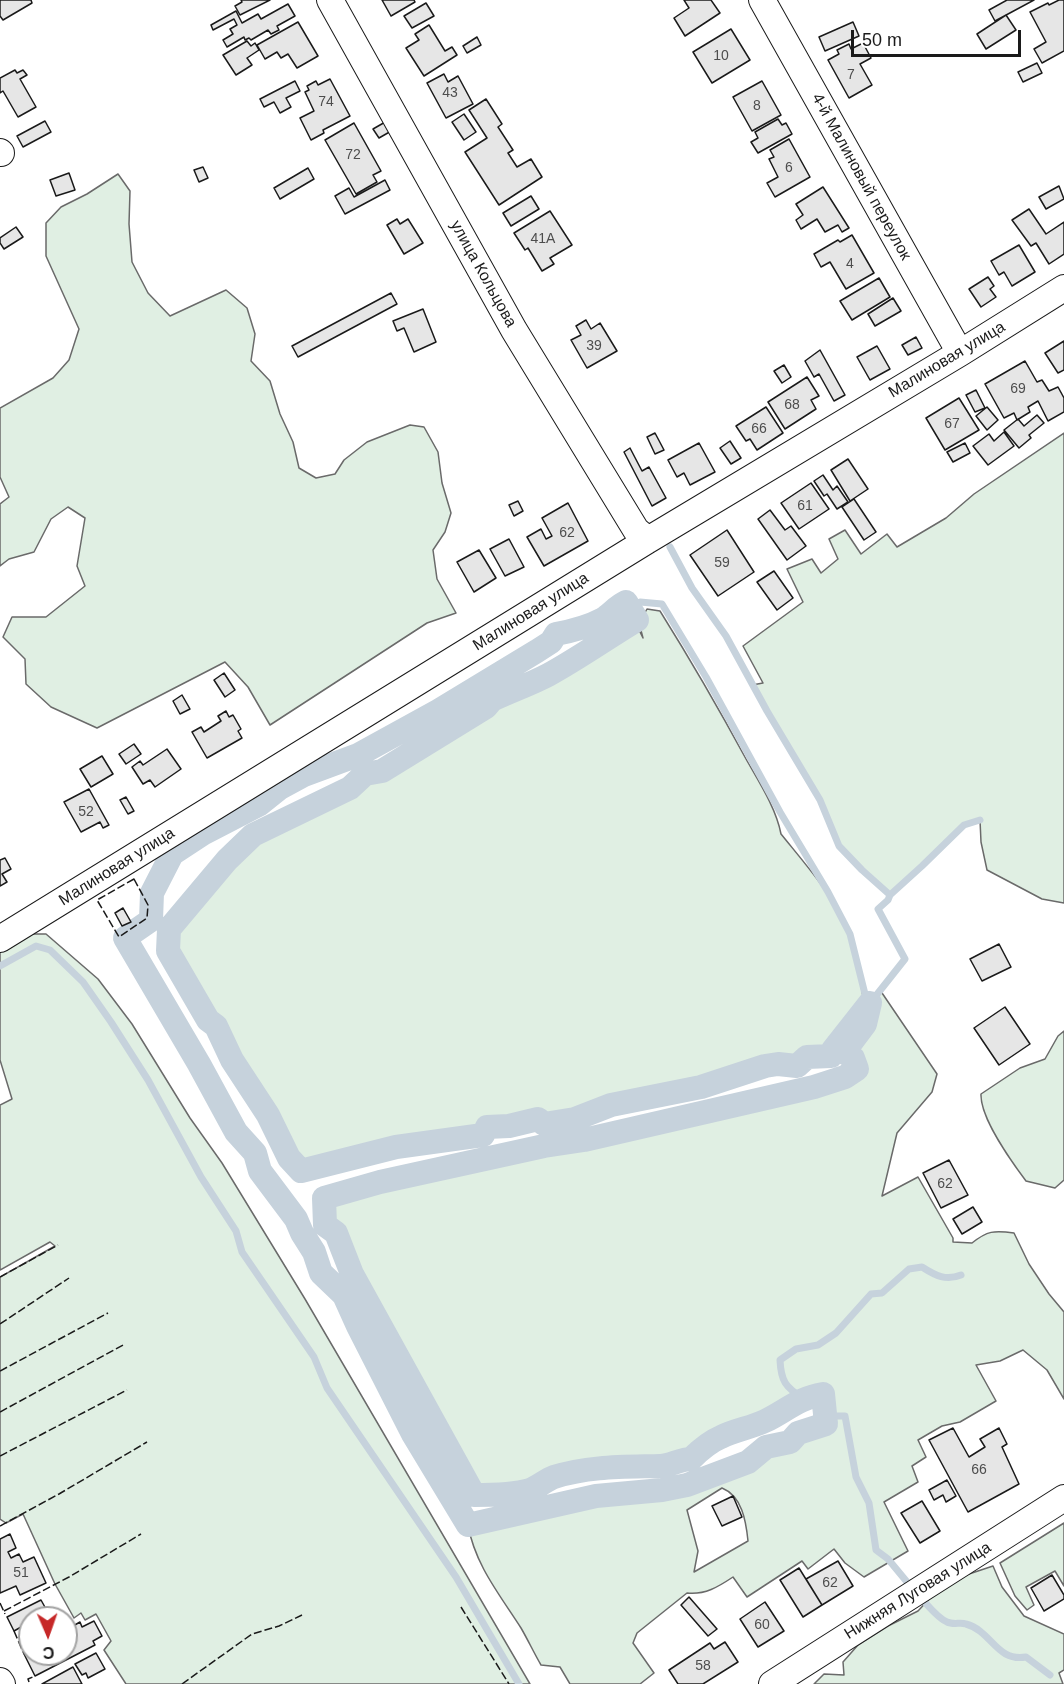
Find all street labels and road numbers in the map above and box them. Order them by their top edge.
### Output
street label: 4-й Малиновый переулок [807,90,915,264]
street label: улица Кольцова [446,217,520,331]
street label: Малиновая улица [885,318,1009,402]
street label: Малиновая улица [470,569,592,655]
street label: Малиновая улица [56,824,178,910]
street label: Нижняя Луговая улица [841,1538,995,1644]

